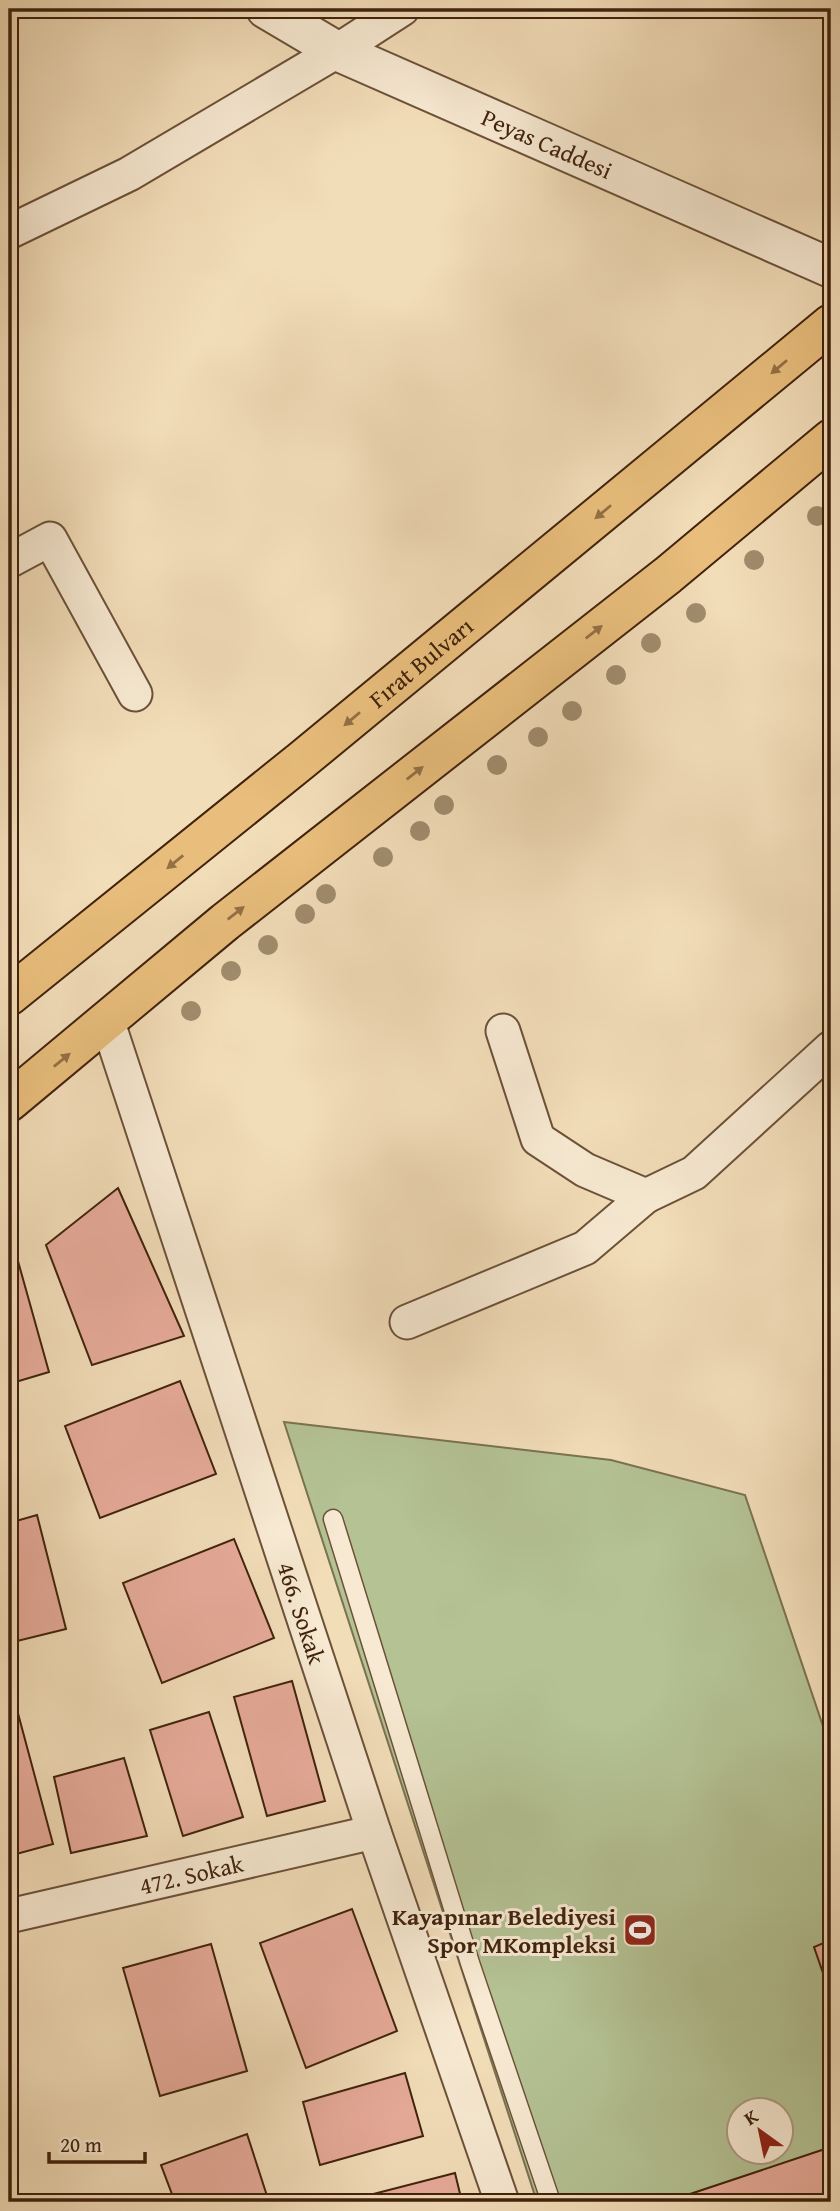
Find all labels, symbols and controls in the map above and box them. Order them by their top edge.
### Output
street label: Peyas Caddesi [476,99,618,187]
one-way arrow [770,359,787,374]
one-way arrow [595,504,612,519]
street label: Fırat Bulvarı [361,608,481,716]
one-way arrow [585,625,603,640]
one-way arrow [344,711,361,726]
one-way arrow [406,766,424,780]
one-way arrow [167,855,185,870]
one-way arrow [227,907,245,921]
one-way arrow [53,1053,71,1067]
street label: 466. Sokak [269,1557,335,1669]
street label: 472. Sokak [136,1845,247,1903]
place label: Kayapınar Belediyesi Spor MKompleksi [392,1899,616,1962]
sports icon: Kayapınar Belediyesi Spor MKompleksi [621,1911,659,1949]
north arrow [724,2096,794,2166]
text: K [738,2102,763,2132]
scale bar [49,2120,145,2164]
text: 20 m [60,2129,102,2160]

